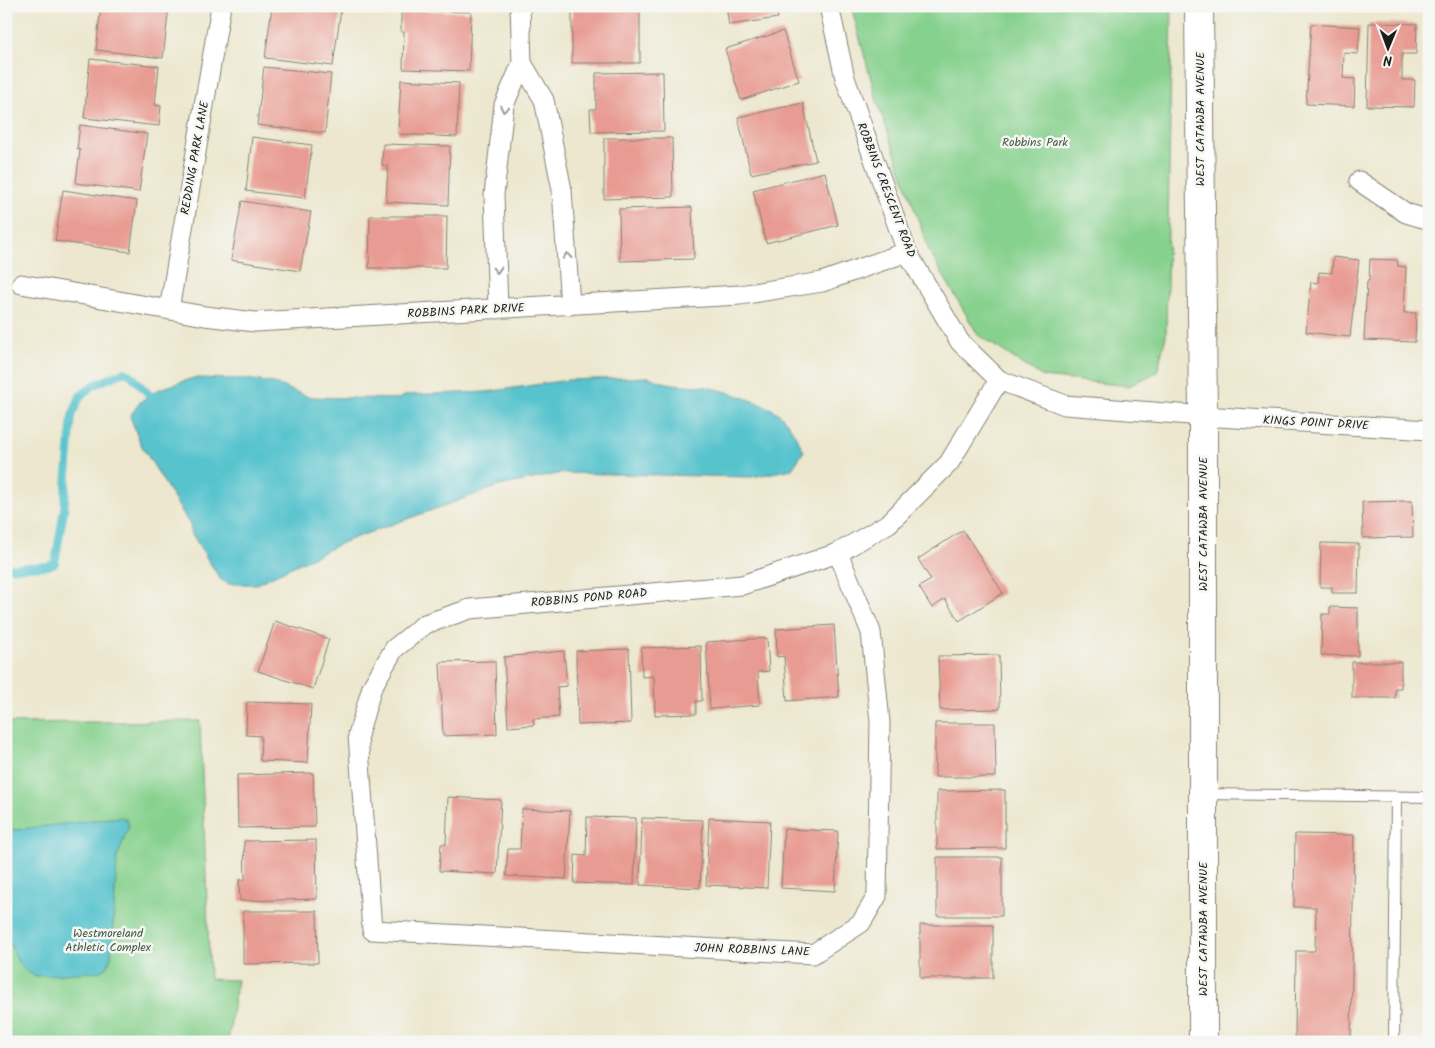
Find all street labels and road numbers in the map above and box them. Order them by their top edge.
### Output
street label: WEST CATAWBA AVENUE [1191,51,1210,186]
street label: REDDING PARK LANE [176,99,215,216]
street label: ROBBINS CRESCENT ROAD [851,120,921,261]
street label: ROBBINS PARK DRIVE [407,298,526,324]
street label: KINGS POINT DRIVE [1262,411,1371,435]
street label: WEST CATAWBA AVENUE [1194,456,1213,591]
street label: ROBBINS POND ROAD [530,583,648,613]
street label: WEST CATAWBA AVENUE [1194,861,1213,996]
street label: JOHN ROBBINS LANE [694,938,811,962]

